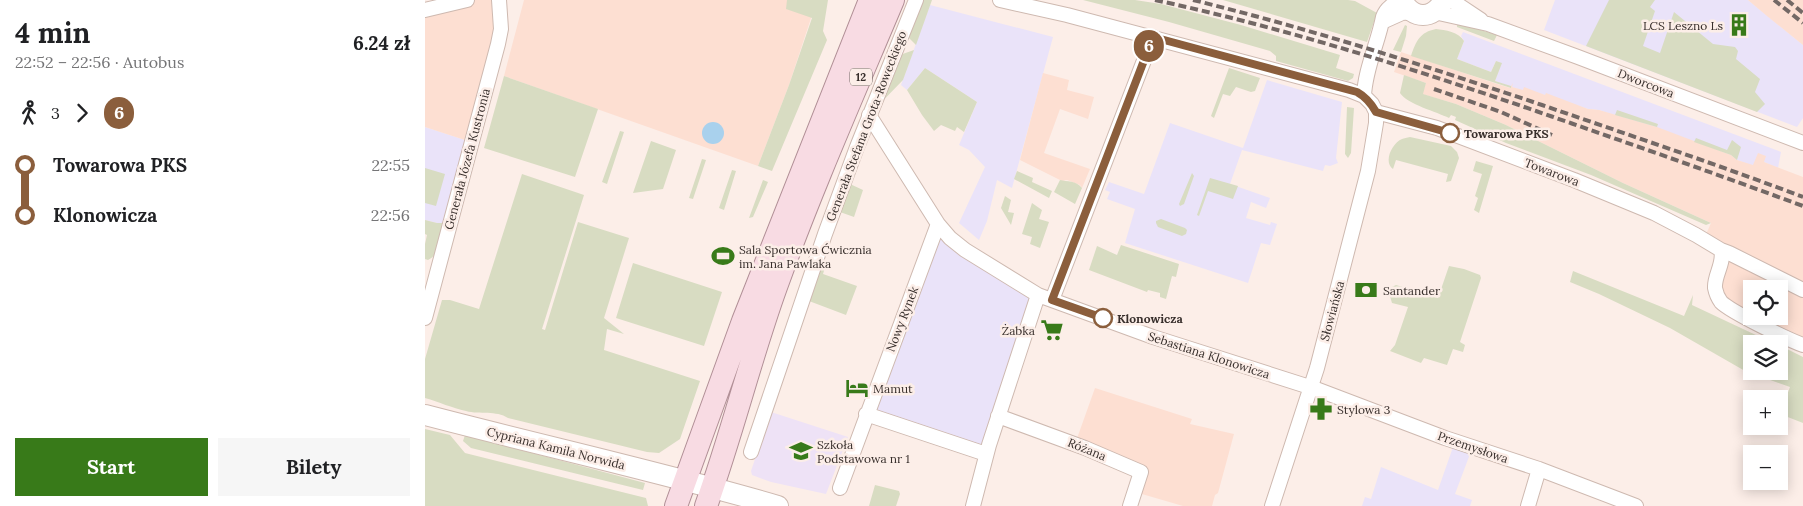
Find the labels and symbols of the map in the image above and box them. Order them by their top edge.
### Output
building icon: LCS Leszno Ls [1726,12,1752,38]
place label: LCS Leszno Ls [1643,18,1723,33]
street label: Generała Stefana Grota-Roweckiego [823,29,909,223]
line badge: 6 [1133,30,1165,62]
street label: Dworcowa [1616,65,1676,101]
road number: 12 [850,68,872,86]
street label: Generała Józefa Kustronia [441,87,493,231]
marker: Towarowa PKS [1440,123,1460,143]
place label: Towarowa PKS [1464,126,1549,141]
street label: Towarowa [1523,155,1581,189]
place label: Sala Sportowa Ćwicznia im. Jana Pawlaka [739,242,872,271]
sports icon: Sala Sportowa Ćwicznia im. Jana Pawlaka [710,243,736,269]
bank icon: Santander [1353,277,1379,303]
street label: Słowiańska [1317,279,1347,343]
place label: Santander [1383,283,1441,298]
street label: Nowy Rynek [883,284,922,354]
marker: Klonowicza [1093,308,1113,328]
place label: Klonowicza [1117,311,1183,326]
supermarket icon: Żabka [1039,317,1065,343]
place label: Żabka [1002,323,1035,338]
street label: Sebastiana Klonowicza [1146,328,1272,382]
hotel icon: Mamut [844,375,870,401]
place label: Mamut [873,381,913,396]
pharmacy icon: Stylowa 3 [1308,396,1334,422]
place label: Stylowa 3 [1337,402,1391,417]
street label: Cypriana Kamila Norwida [485,424,627,472]
street label: Przemysłowa [1436,428,1510,466]
street label: Różana [1066,435,1108,463]
place label: Szkoła Podstawowa nr 1 [817,437,910,466]
school or university icon: Szkoła Podstawowa nr 1 [788,438,814,464]

